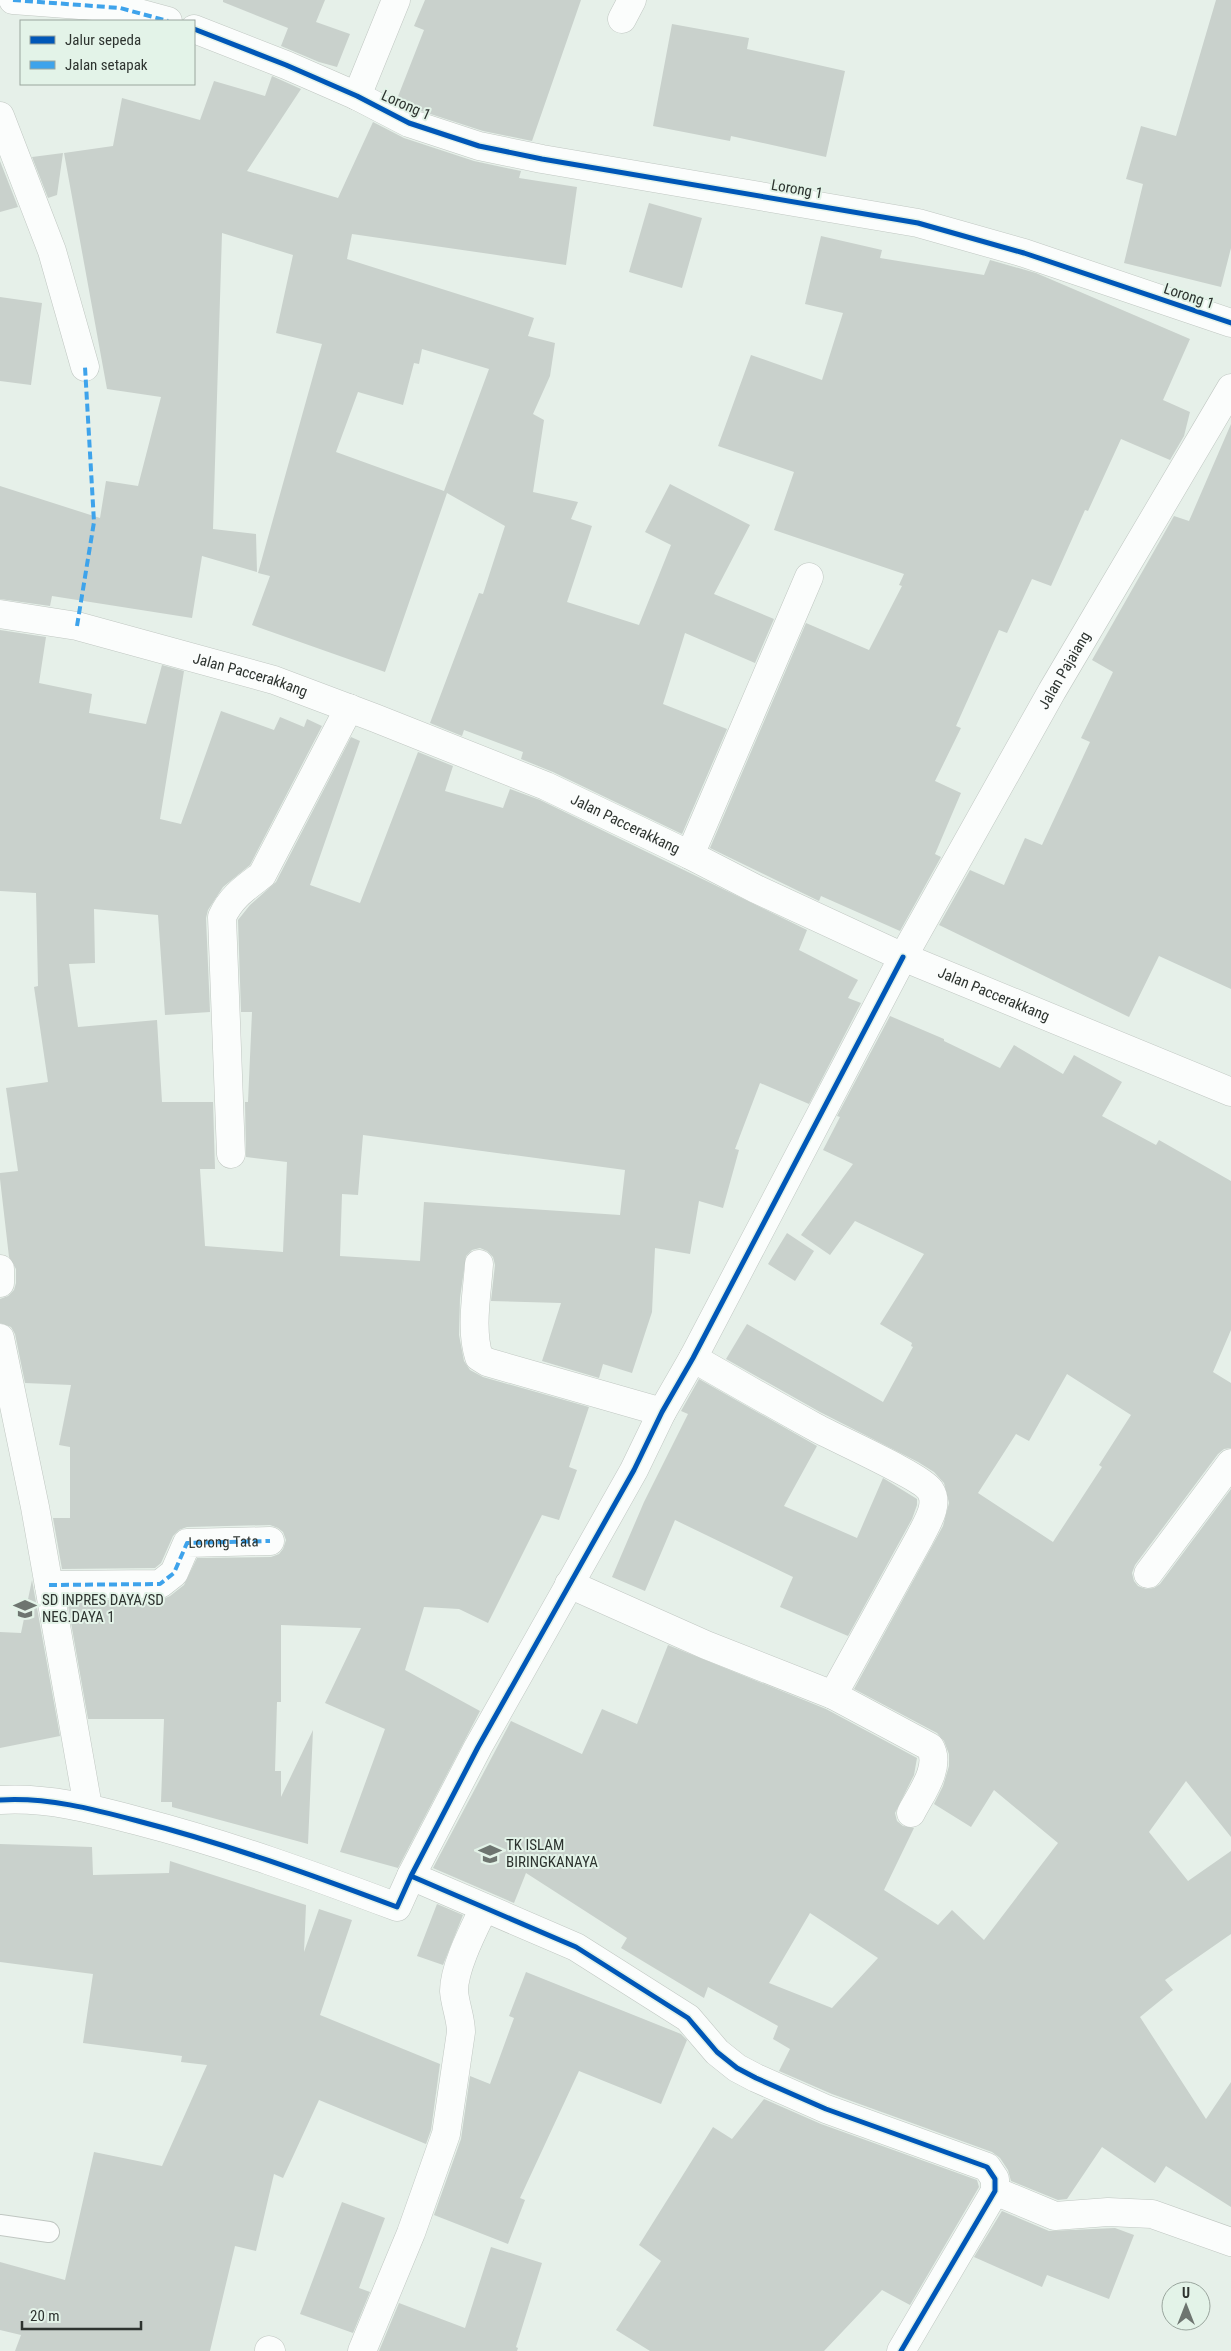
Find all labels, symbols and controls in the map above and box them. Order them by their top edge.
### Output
legend [20,20,195,85]
text: Jalur sepeda [65,31,141,49]
text: Jalan setapak [65,56,148,74]
street label: Lorong 1 [379,86,433,124]
street label: Lorong 1 [770,176,824,202]
street label: Lorong 1 [1161,279,1217,313]
street label: Jalan Pajaiang [1035,628,1094,712]
street label: Jalan Paccerakkang [191,649,310,701]
street label: Jalan Paccerakkang [568,790,683,858]
street label: Jalan Paccerakkang [935,963,1052,1025]
street label: Lorong Tata [188,1532,259,1552]
place label: SD INPRES DAYA/SD NEG.DAYA 1 [42,1591,164,1626]
school or university icon: SD INPRES DAYA/SD NEG.DAYA 1 [12,1596,38,1622]
place label: TK ISLAM BIRINGKANAYA [506,1836,598,1871]
school or university icon: TK ISLAM BIRINGKANAYA [477,1841,503,1867]
north arrow [1161,2281,1211,2331]
text: U [1182,2285,1190,2301]
scale bar [22,2298,141,2330]
text: 20 m [30,2307,60,2325]

